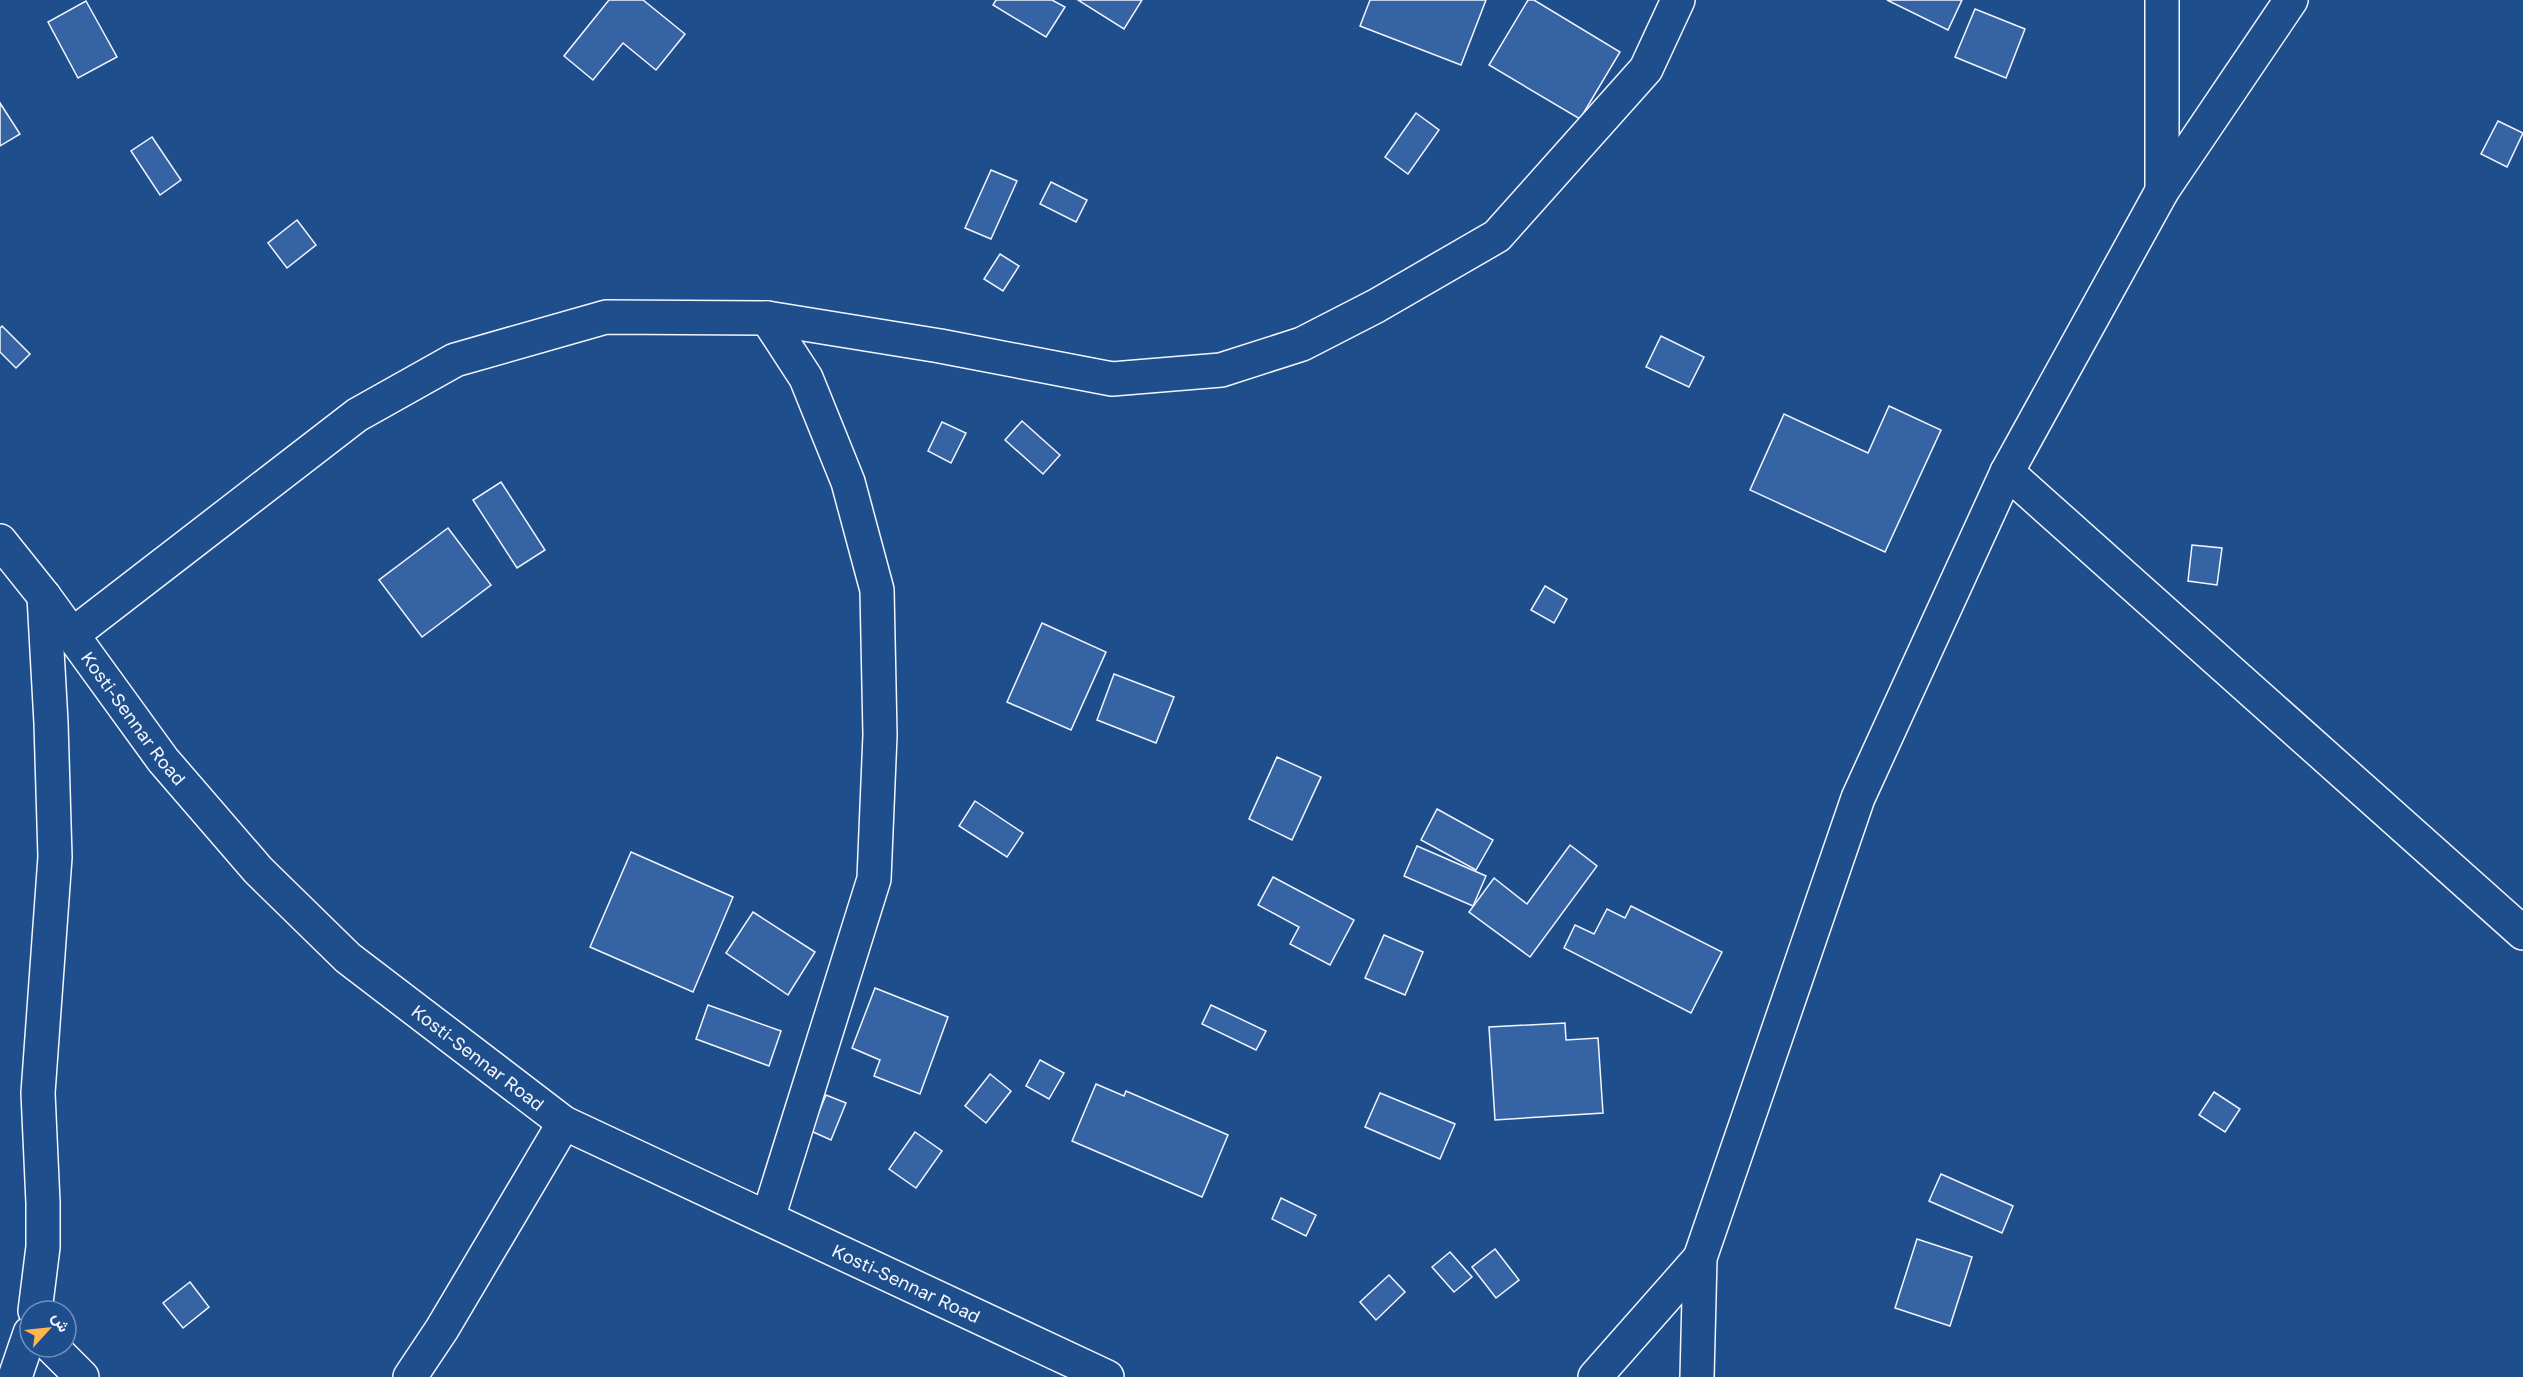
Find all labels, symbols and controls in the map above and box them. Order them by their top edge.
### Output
street label: Kosti-Sennar Road [77,647,191,790]
street label: Kosti-Sennar Road [407,1000,549,1115]
street label: Kosti-Sennar Road [829,1239,984,1327]
north arrow [18,1299,78,1359]
text: ش [48,1309,75,1335]

